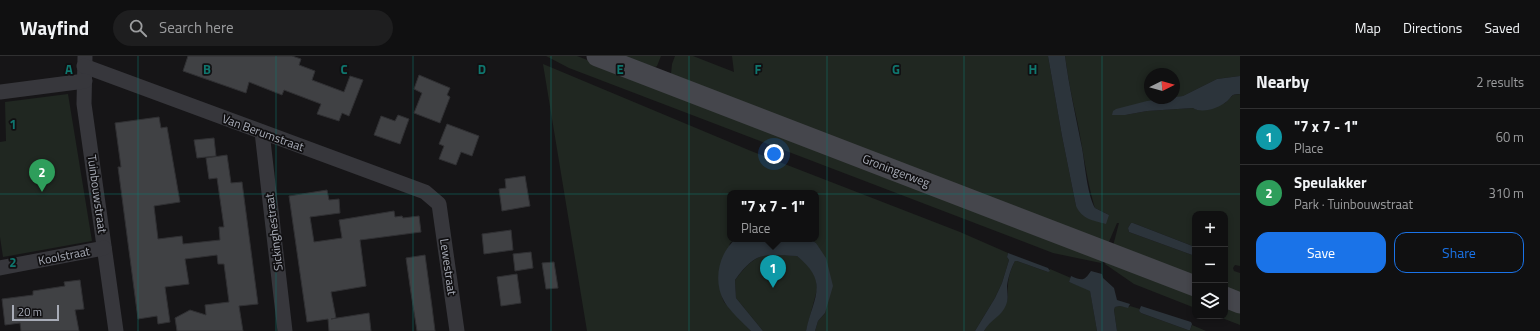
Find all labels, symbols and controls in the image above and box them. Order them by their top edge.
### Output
search box [113,10,393,46]
text: Wayfind [20,13,89,42]
text: Search here [159,16,234,39]
icon: search [127,17,149,39]
text: Map [1355,17,1381,38]
text: Directions [1403,17,1462,38]
text: Saved [1484,17,1520,38]
text: A [65,59,73,79]
text: B [203,59,211,79]
text: C [340,59,348,79]
text: D [478,59,486,79]
text: E [616,59,624,79]
text: F [755,59,762,79]
text: G [892,59,900,79]
text: H [1029,59,1037,79]
north arrow [1144,68,1180,104]
text: Nearby [1256,69,1309,95]
text: 2 results [1476,72,1524,92]
street label: Van Berumstraat [220,109,308,156]
text: 1 [9,114,17,134]
text: "7 x 7 - 1" [1294,115,1358,138]
text: 1 [1265,127,1273,147]
text: 60 m [1496,127,1524,147]
text: Place [1294,138,1323,158]
your location [764,144,784,164]
street label: Groningerweg [860,149,933,192]
street label: Tuinbouwstraat [83,153,113,235]
pin: 2 [29,159,55,192]
text: Speulakker [1294,171,1367,194]
text: 2 [1265,183,1273,203]
text: 310 m [1488,183,1524,203]
popup [727,190,819,242]
street label: Sickinghestraat [259,191,288,272]
text: Park · Tuinbouwstraat [1294,194,1413,214]
text: "7 x 7 - 1" [741,195,805,218]
map controls [1192,211,1228,319]
button: + [1192,211,1228,247]
text: Place [741,218,770,238]
button: Save [1256,232,1386,273]
button: Share [1394,232,1524,273]
street label: Lewestraat [435,237,462,297]
street label: Koolstraat [36,241,92,270]
button: − [1192,247,1228,283]
text: 2 [9,252,17,272]
pin: 1 [760,255,786,288]
button: layers [1192,283,1228,319]
scale bar [12,303,59,322]
text: 20 m [18,304,42,320]

